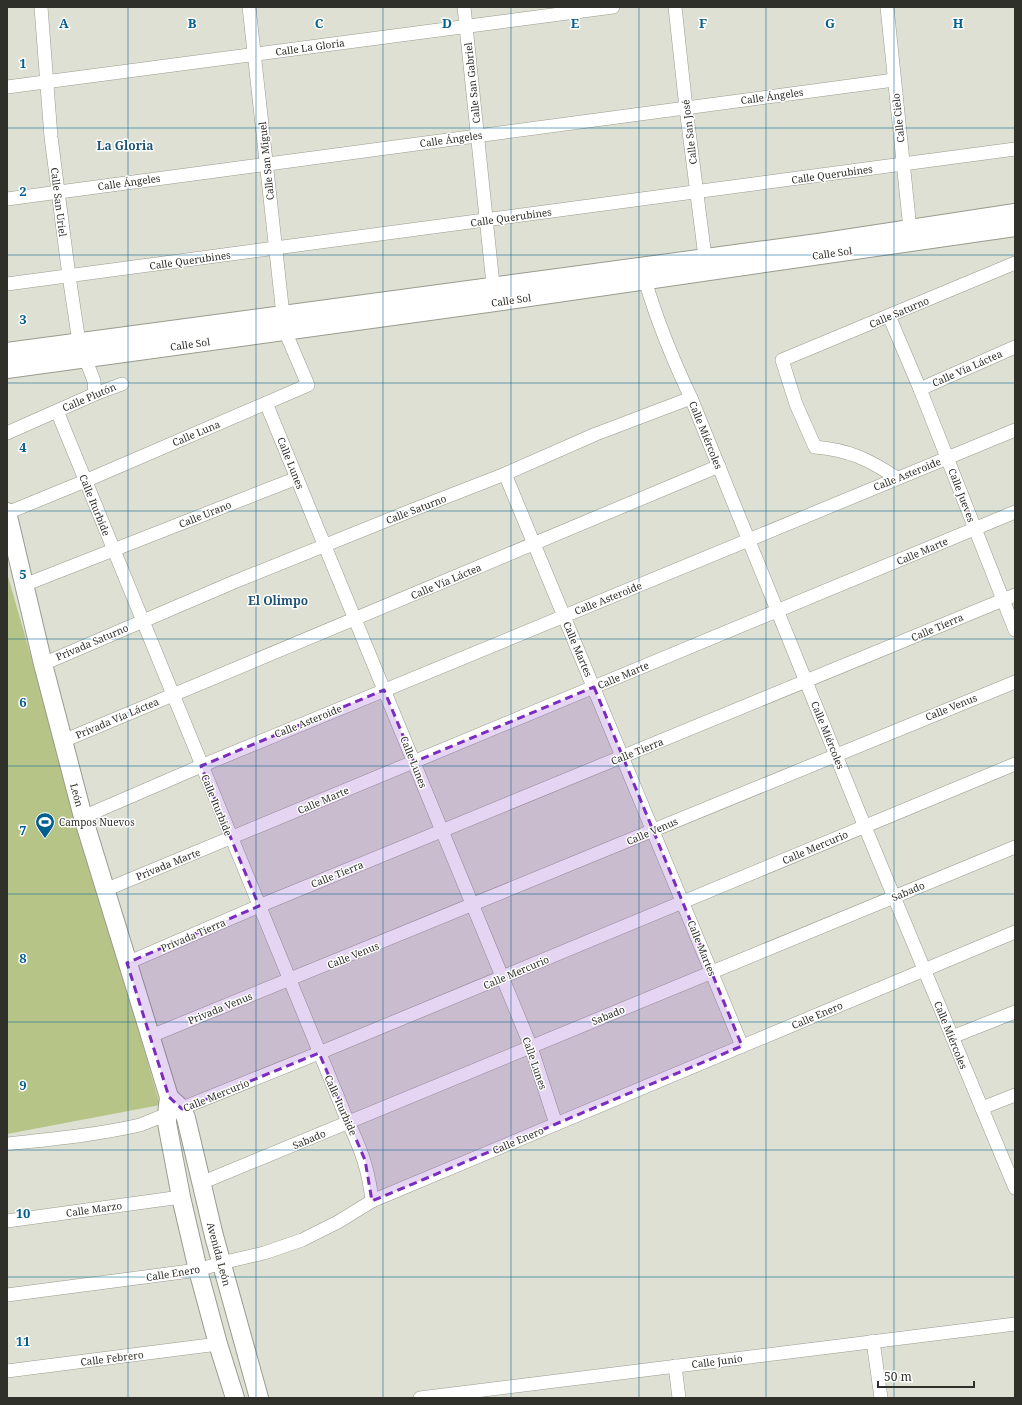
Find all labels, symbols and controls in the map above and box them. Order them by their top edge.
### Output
text: A [59,14,69,32]
text: B [188,14,197,32]
text: C [315,14,324,32]
text: D [442,14,452,32]
text: E [571,14,580,32]
text: F [699,14,707,32]
text: G [825,14,835,32]
text: H [953,14,964,32]
street label: Calle La Gloria [274,35,346,59]
street label: Calle San Gabriel [461,42,483,124]
text: 1 [19,54,27,72]
street label: Calle Ángeles [740,85,805,107]
street label: Calle Cielo [888,92,908,143]
street label: Calle San José [678,99,700,165]
street label: Calle San Miguel [255,121,277,201]
street label: Calle Ángeles [419,128,484,150]
district label: La Gloria [97,137,153,154]
street label: Calle Querubines [791,161,874,187]
street label: Calle San Uriel [48,167,70,237]
street label: Calle Ángeles [97,171,162,193]
text: 2 [19,182,27,200]
street label: Calle Querubines [470,204,553,230]
street label: Calle Sol [811,243,853,263]
street label: Calle Querubines [149,247,232,273]
street label: Calle Sol [490,290,532,310]
street label: Calle Saturno [867,293,931,331]
text: 3 [19,310,27,328]
street label: Calle Sol [169,334,211,354]
street label: Calle Vía Láctea [930,346,1005,390]
street label: Calle Plutón [60,379,119,415]
street label: Calle Miércoles [686,399,726,472]
street label: Calle Luna [170,417,222,449]
street label: Calle Lunes [274,435,308,491]
text: 4 [19,438,27,456]
street label: Calle Asteroide [871,454,943,494]
street label: Calle Jueves [945,466,979,524]
street label: Calle Iturbide [76,472,114,538]
street label: Calle Saturno [384,491,448,527]
street label: Calle Urano [177,497,234,531]
street label: Calle Marte [894,534,950,568]
street label: Calle Vía Láctea [409,560,484,602]
text: 5 [19,565,27,583]
street label: Calle Asteroide [572,578,644,618]
district label: El Olimpo [248,592,308,609]
street label: Calle Tierra [909,610,966,644]
street label: Calle Martes [560,619,596,679]
street label: Privada Saturno [54,620,131,664]
street label: Calle Marte [595,658,651,692]
street label: Calle Venus [923,690,979,724]
text: 6 [19,693,27,711]
street label: Privada Vía Láctea [73,694,161,742]
street label: Calle Miércoles [808,699,848,772]
street label: Calle Asteroide [272,701,344,741]
street label: Calle Lunes [397,734,431,790]
street label: Calle Tierra [609,734,666,768]
street label: Calle Iturbide [198,772,236,838]
street label: León [67,782,87,809]
street label: Calle Marte [295,783,351,817]
sports icon: Campos Nuevos [34,811,56,839]
street label: Calle Venus [624,814,680,848]
place label: Campos Nuevos [59,815,135,829]
text: 7 [19,821,27,839]
street label: Calle Mercurio [780,827,850,867]
street label: Privada Marte [134,845,202,883]
street label: Calle Tierra [309,857,366,891]
street label: Sabado [889,878,927,904]
street label: Privada Tierra [158,915,228,955]
street label: Calle Martes [684,918,720,978]
street label: Calle Venus [325,938,381,972]
text: 8 [19,949,27,967]
street label: Calle Mercurio [481,952,551,992]
street label: Privada Venus [186,988,255,1027]
street label: Calle Enero [789,998,845,1032]
street label: Calle Miércoles [931,999,971,1072]
street label: Sabado [589,1002,627,1028]
street label: Calle Lunes [519,1035,551,1092]
street label: Calle Iturbide [321,1072,361,1138]
street label: Calle Mercurio [181,1075,251,1115]
text: 9 [19,1076,27,1094]
street label: Calle Enero [490,1123,546,1157]
street label: Sabado [290,1126,328,1152]
street label: Calle Marzo [65,1198,123,1220]
text: 10 [16,1204,30,1222]
street label: Avenida León [204,1221,234,1288]
street label: Calle Enero [145,1262,201,1284]
text: 11 [16,1332,30,1350]
street label: Calle Febrero [80,1347,145,1369]
street label: Calle Junio [691,1351,744,1371]
scale bar [878,1363,974,1389]
text: 50 m [884,1368,912,1385]

